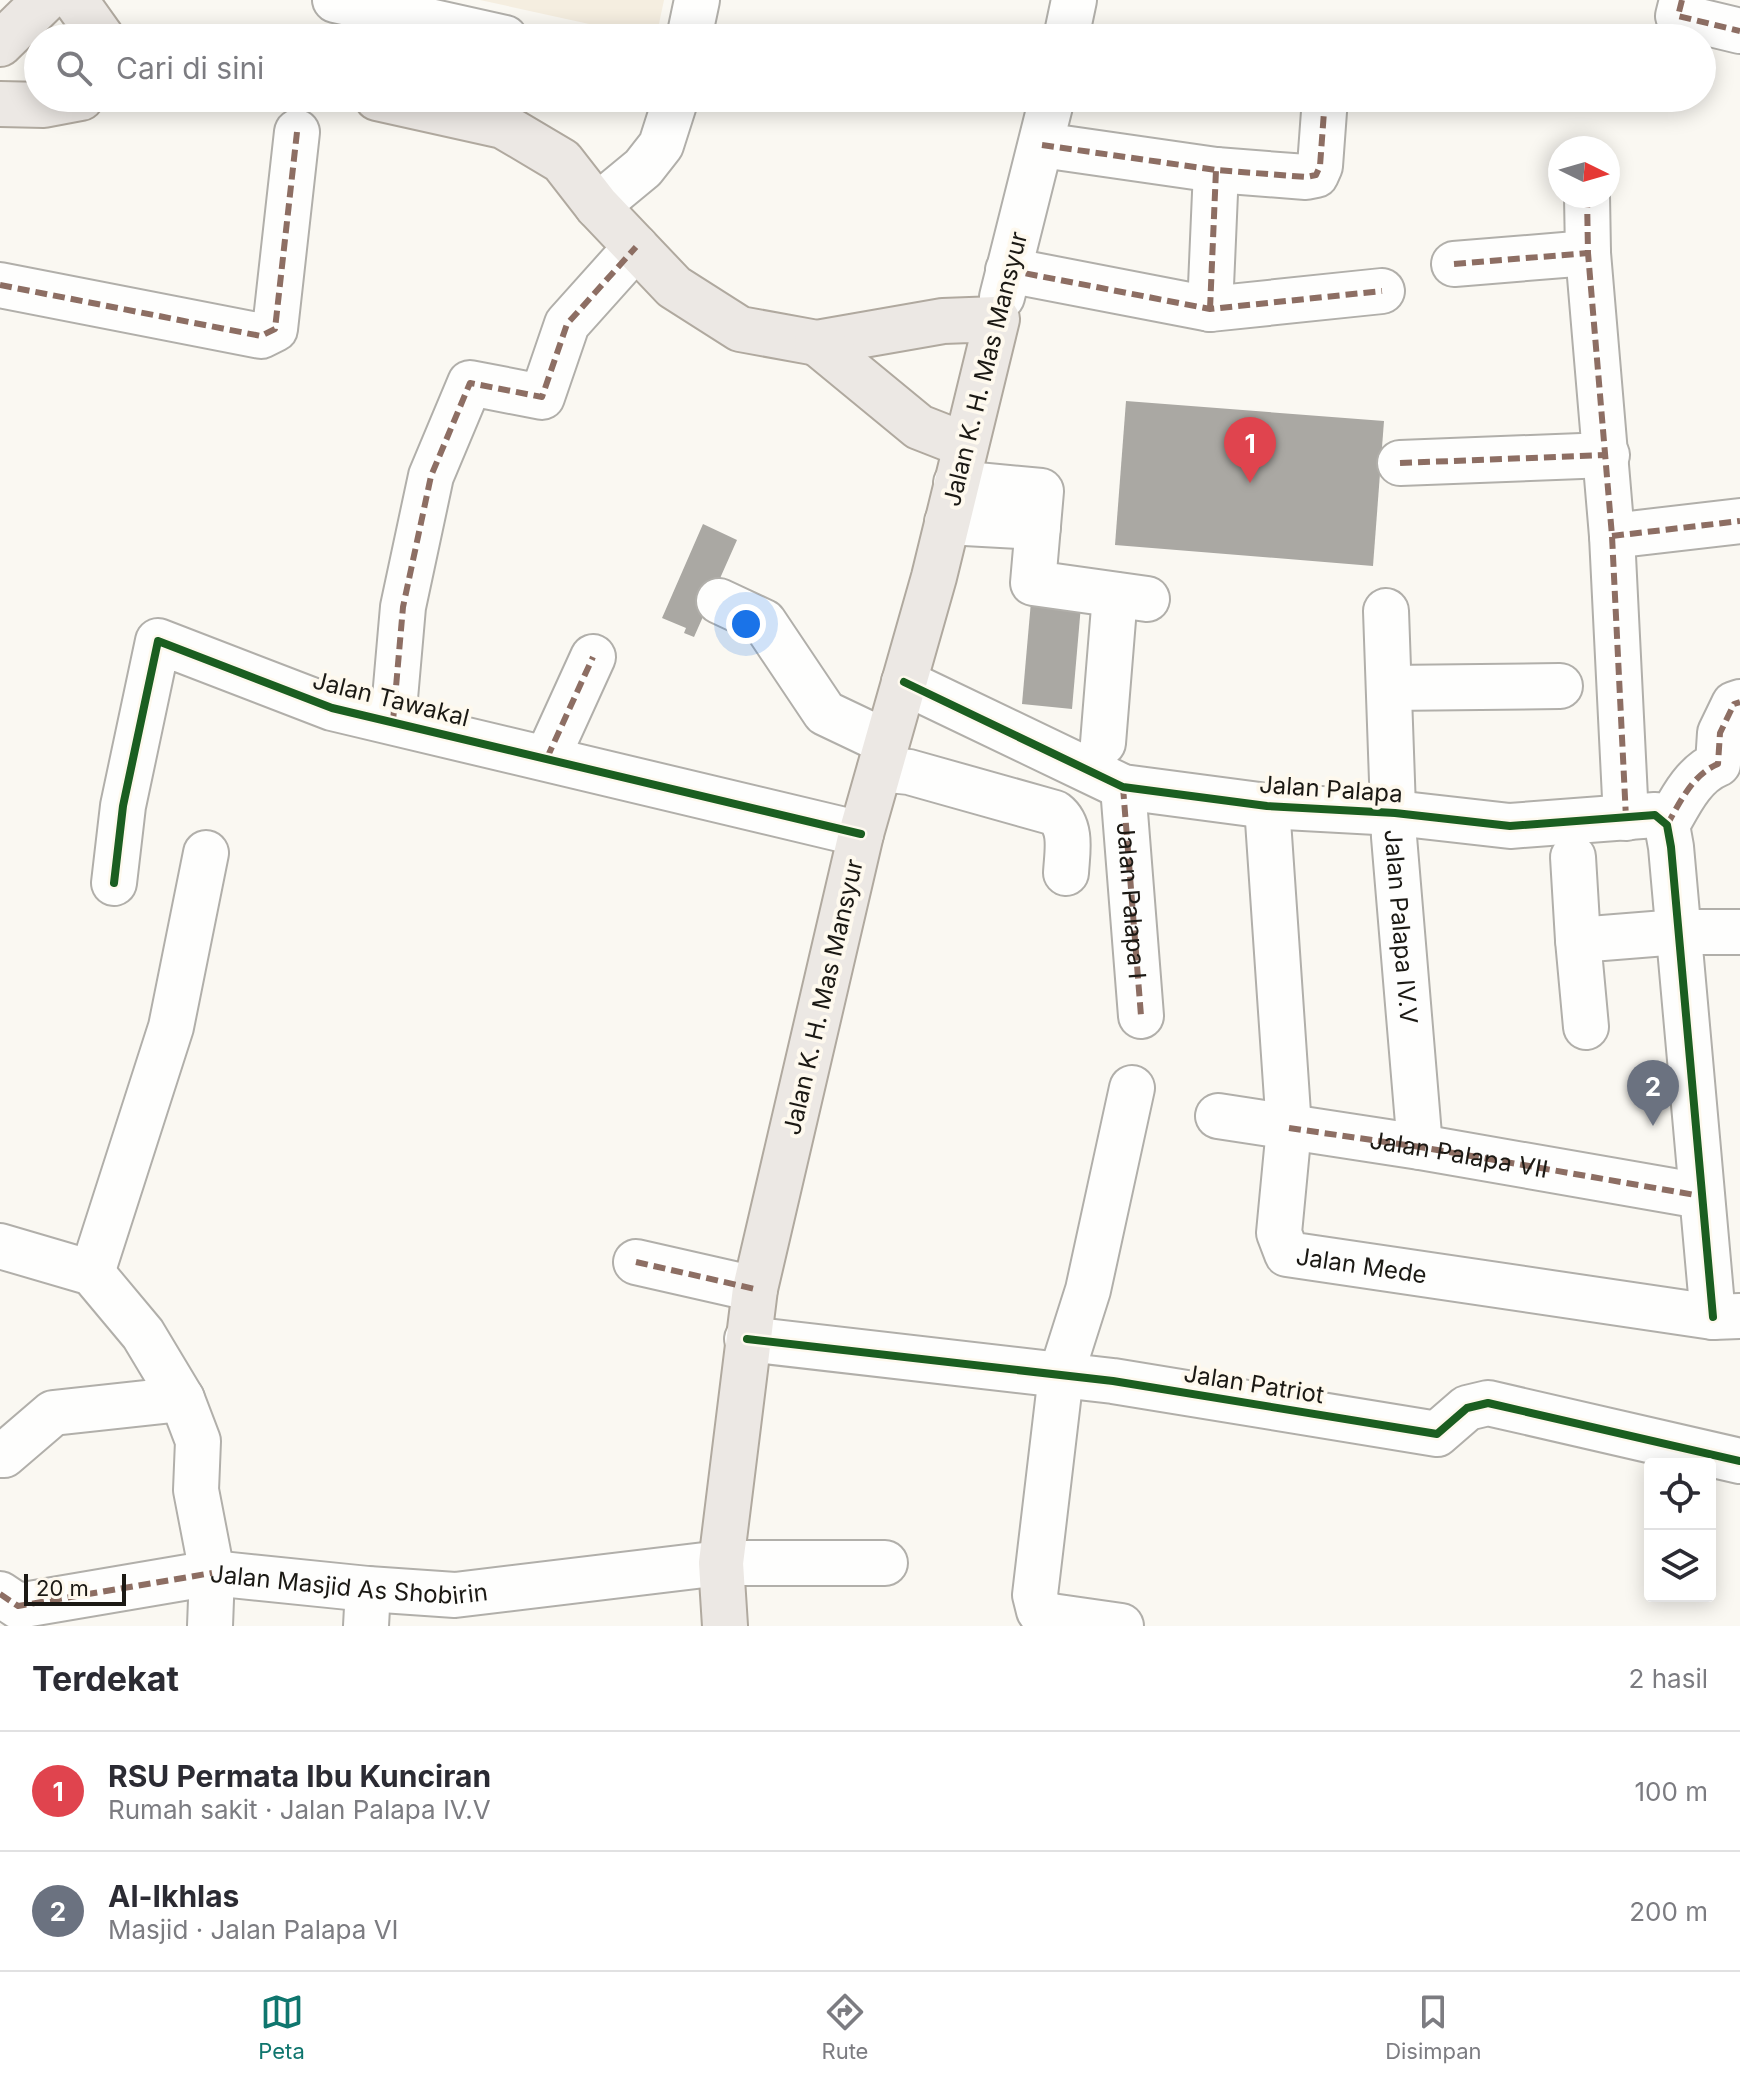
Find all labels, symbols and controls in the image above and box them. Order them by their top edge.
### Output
search box [24,24,1716,112]
icon: search [52,46,96,90]
text: Cari di sini [116,50,264,86]
north arrow [1548,136,1620,208]
street label: Jalan K. H. Mas Mansyur [937,229,1033,509]
pin: 1 [1224,417,1276,483]
your location [726,604,766,644]
street label: Jalan Tawakal [310,666,472,732]
street label: Jalan Palapa [1258,770,1404,808]
street label: Jalan Palapa I [1111,821,1153,980]
street label: Jalan Palapa IV.V [1379,829,1424,1025]
street label: Jalan K. H. Mas Mansyur [777,856,869,1138]
pin: 2 [1627,1060,1679,1126]
street label: Jalan Palapa VII [1368,1125,1550,1184]
street label: Jalan Mede [1294,1241,1429,1289]
street label: Jalan Patriot [1182,1359,1326,1409]
map controls [1644,1458,1716,1602]
button: locate [1644,1458,1716,1530]
button: layers [1644,1530,1716,1602]
street label: Jalan Masjid As Shobirin [209,1558,489,1610]
scale bar [24,1570,126,1606]
text: 20 m [36,1575,89,1601]
text: Terdekat [32,1658,179,1699]
text: 2 hasil [1629,1663,1708,1694]
text: RSU Permata Ibu Kunciran [108,1758,491,1794]
text: 1 [52,1776,64,1807]
text: 100 m [1635,1776,1708,1807]
text: Rumah sakit · Jalan Palapa IV.V [108,1794,491,1825]
text: Al-Ikhlas [108,1878,239,1914]
text: 2 [50,1896,66,1927]
text: 200 m [1629,1896,1708,1927]
text: Masjid · Jalan Palapa VI [108,1914,399,1945]
tab: Peta [258,1990,305,2064]
tab: Rute [821,1990,868,2064]
tab: Disimpan [1385,1990,1482,2064]

